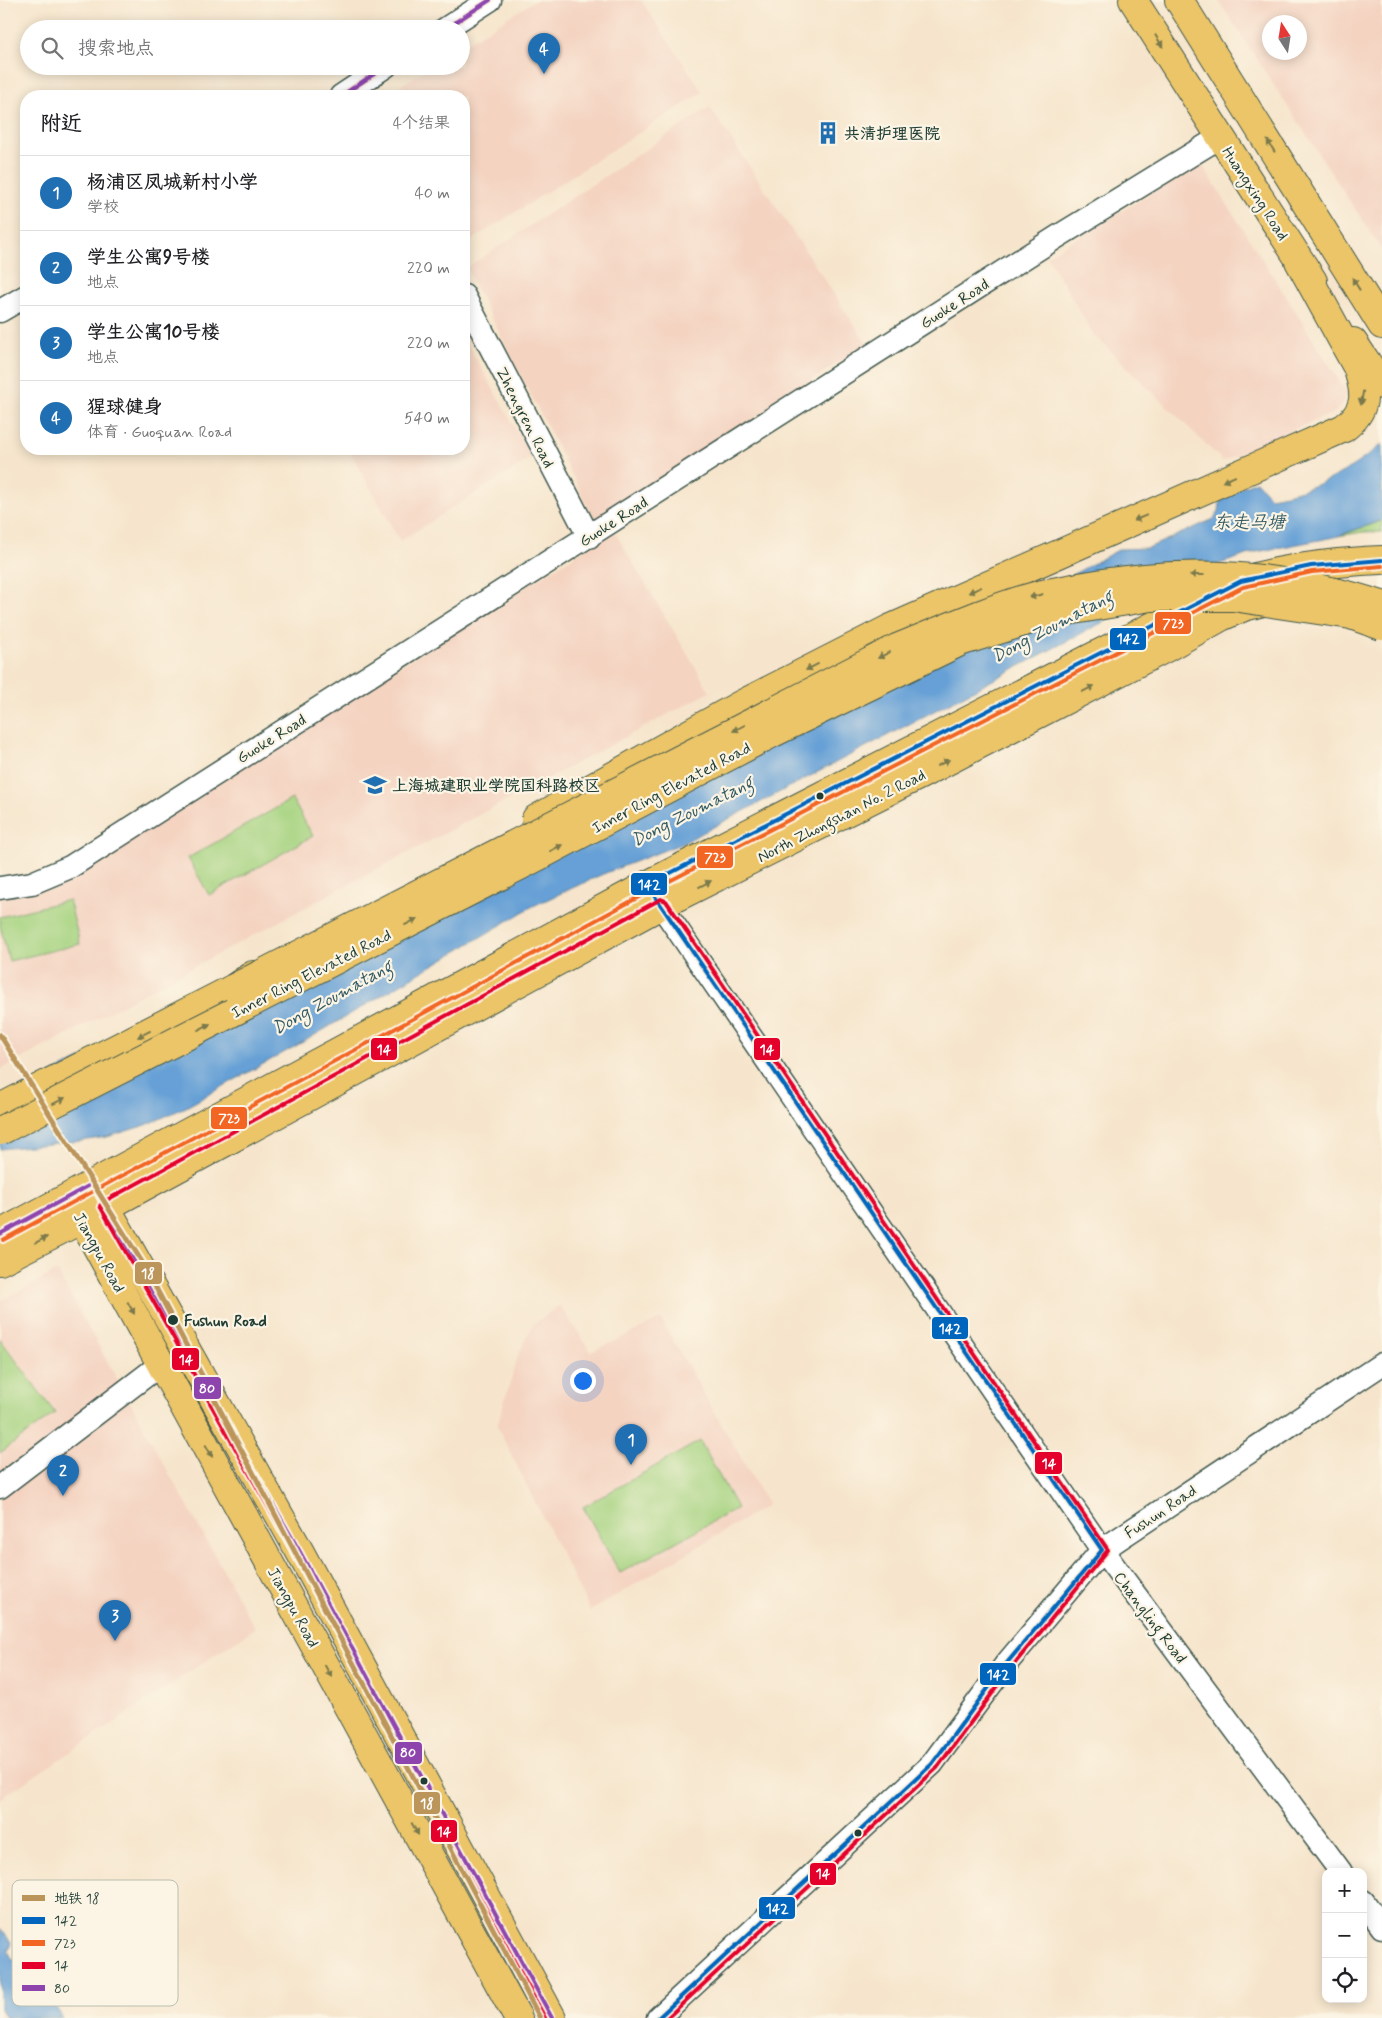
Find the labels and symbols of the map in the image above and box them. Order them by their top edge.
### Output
north arrow [1262,15,1307,60]
pin: 4 [528,33,560,74]
one-way arrow [1155,35,1164,48]
building icon: 共清护理医院 [815,120,841,146]
place label: 共清护理医院 [844,124,940,145]
one-way arrow [1266,139,1275,152]
street label: Huangxing Road [1216,143,1293,245]
street label: Guoke Road [916,274,993,334]
one-way arrow [1352,277,1361,290]
street label: Zhengren Road [490,364,559,472]
one-way arrow [1358,391,1366,407]
one-way arrow [1222,475,1236,483]
street label: Guoke Road [575,492,652,552]
water label: 东走马塘 [1213,511,1287,535]
one-way arrow [1133,514,1147,522]
one-way arrow [1188,571,1204,579]
water label: Dong Zoumatang [988,584,1120,671]
one-way arrow [968,586,982,594]
one-way arrow [1028,593,1043,601]
line badge: 723 [1154,611,1192,635]
text: 723 [1162,615,1184,633]
line badge: 142 [1109,627,1147,651]
text: 142 [1116,630,1140,648]
one-way arrow [877,650,892,659]
one-way arrow [805,663,820,671]
one-way arrow [1081,684,1095,693]
street label: Guoke Road [233,710,311,769]
one-way arrow [732,724,747,732]
street label: Inner Ring Elevated Road [589,738,755,840]
one-way arrow [936,759,951,767]
street label: North Zhongshan No. 2 Road [754,765,930,869]
water label: Dong Zoumatang [627,770,761,855]
school or university icon: 上海城建职业学院国科路校区 [362,772,388,798]
place label: 上海城建职业学院国科路校区 [392,776,600,797]
unlabelled marker [815,791,825,801]
one-way arrow [549,844,563,852]
line badge: 723 [696,845,734,869]
text: 723 [704,849,726,867]
line badge: 142 [630,872,668,896]
text: 142 [637,876,661,894]
one-way arrow [697,879,712,888]
one-way arrow [404,918,418,926]
street label: Inner Ring Elevated Road [228,925,396,1025]
water label: Dong Zoumatang [268,954,400,1043]
one-way arrow [197,1023,211,1031]
one-way arrow [136,1030,151,1038]
line badge: 14 [370,1037,398,1061]
line badge: 14 [753,1037,781,1061]
text: 14 [377,1041,392,1059]
text: 14 [760,1041,775,1059]
one-way arrow [52,1097,66,1105]
line badge: 723 [210,1106,248,1130]
text: 723 [218,1110,240,1128]
street label: Jiangpu Road [67,1209,129,1297]
one-way arrow [34,1236,48,1244]
line badge: 18 [134,1261,163,1285]
text: 18 [141,1265,155,1283]
one-way arrow [127,1301,135,1316]
place label: Fushun Road [184,1311,267,1332]
marker: Fushun Road [166,1313,180,1327]
line badge: 142 [931,1316,969,1340]
text: 142 [938,1320,962,1338]
line badge: 14 [171,1347,200,1371]
text: 14 [179,1351,194,1369]
your location [570,1368,596,1394]
line badge: 80 [193,1376,222,1400]
text: 80 [199,1380,215,1398]
pin: 1 [615,1424,647,1465]
one-way arrow [205,1444,213,1458]
line badge: 14 [1034,1451,1063,1475]
pin: 2 [47,1455,79,1496]
text: 14 [1042,1455,1057,1473]
street label: Fushun Road [1121,1480,1201,1544]
street label: Jiangpu Road [261,1564,323,1652]
street label: Changling Road [1108,1568,1191,1669]
pin: 3 [99,1600,131,1641]
line badge: 142 [979,1662,1017,1686]
one-way arrow [324,1664,333,1677]
text: 142 [986,1666,1010,1684]
line badge: 80 [394,1741,423,1765]
text: 80 [400,1744,416,1762]
unlabelled marker [419,1776,429,1786]
line badge: 18 [413,1791,441,1815]
text: 18 [420,1795,434,1813]
line badge: 14 [430,1819,458,1843]
one-way arrow [410,1822,419,1835]
text: 14 [437,1823,452,1841]
unlabelled marker [853,1828,863,1838]
line badge: 14 [809,1862,837,1886]
text: 14 [816,1865,831,1883]
legend [12,1880,178,2006]
text: 地铁 18 [54,1890,100,1908]
line badge: 142 [758,1896,796,1920]
text: 142 [765,1900,789,1918]
text: 142 [54,1912,77,1930]
text: 723 [54,1935,76,1953]
text: 14 [54,1957,69,1975]
text: 80 [54,1980,70,1998]

